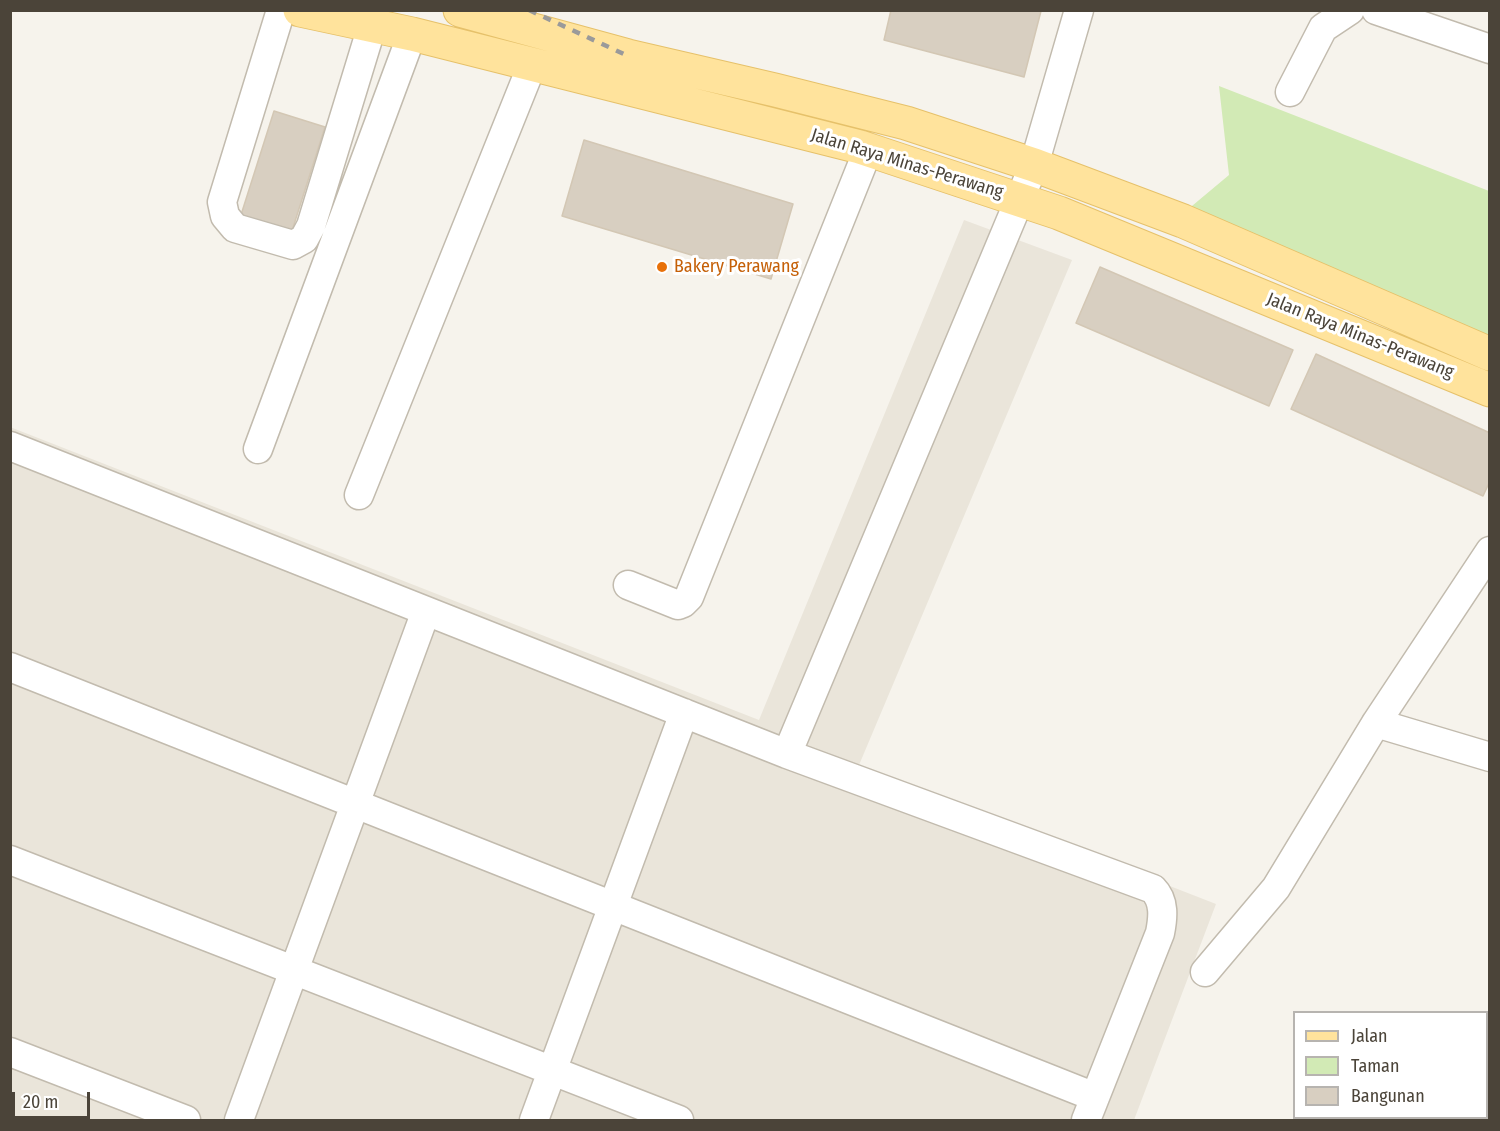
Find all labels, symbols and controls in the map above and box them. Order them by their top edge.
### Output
street label: Jalan Raya Minas-Perawang [808,124,1006,204]
place label: Bakery Perawang [674,256,799,278]
marker: Bakery Perawang [655,260,669,274]
street label: Jalan Raya Minas-Perawang [1263,289,1457,383]
legend [1293,1011,1488,1119]
text: Jalan [1351,1025,1388,1047]
text: Taman [1351,1055,1399,1077]
scale bar [15,1080,93,1118]
text: Bangunan [1351,1085,1425,1107]
text: 20 m [23,1091,58,1113]

